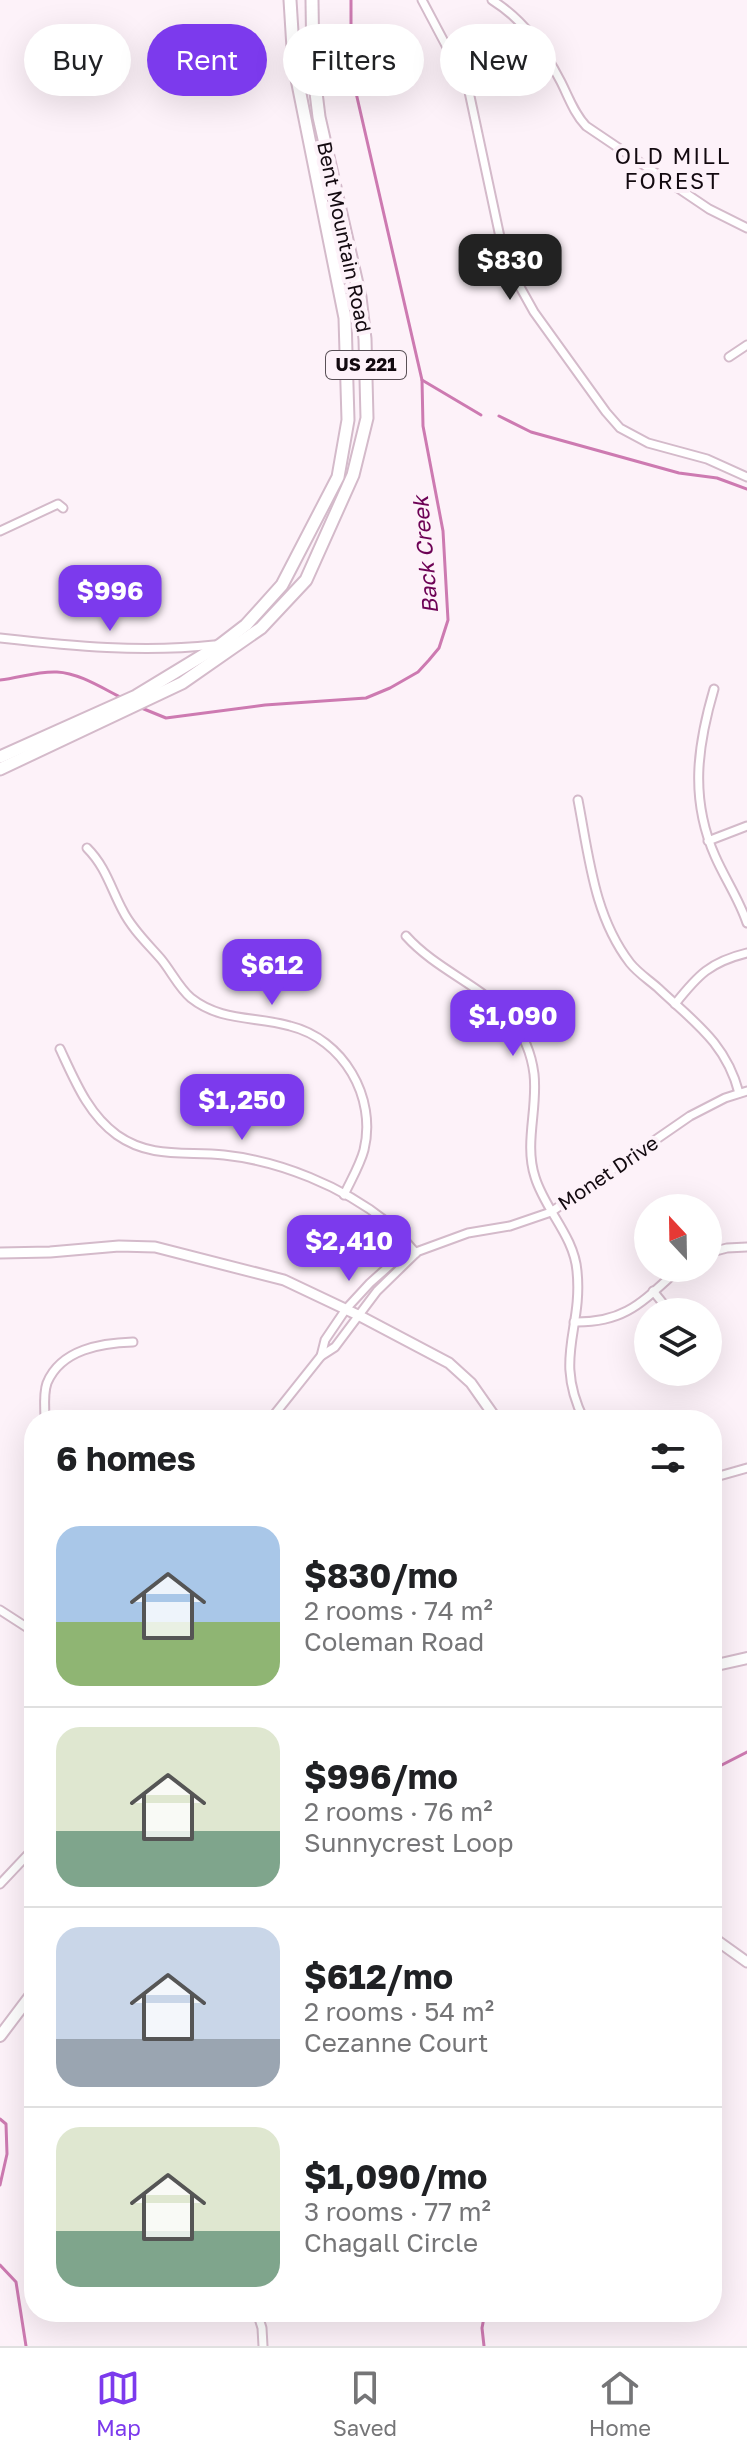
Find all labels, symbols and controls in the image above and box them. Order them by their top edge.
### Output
chip: Buy [24,24,131,96]
chip: Rent [147,24,267,96]
chip: Filters [283,24,424,96]
chip: New [440,24,556,96]
street label: Bent Mountain Road [313,139,377,334]
district label: OLD MILL FOREST [615,142,731,194]
pin: $830 [463,234,557,302]
text: $830 [477,244,543,275]
road number: US 221 [326,351,406,379]
water label: Back Creek [406,492,443,615]
pin: $996 [63,565,157,633]
text: $996 [77,575,143,606]
pin: $612 [225,939,319,1007]
text: $612 [240,949,304,980]
pin: $1,090 [448,990,578,1058]
text: $1,090 [468,1000,558,1031]
pin: $1,250 [177,1074,307,1142]
text: $1,250 [198,1084,286,1115]
street label: Monet Drive [553,1130,662,1214]
north arrow [634,1194,722,1282]
map controls [634,1194,722,1386]
pin: $2,410 [284,1215,414,1283]
text: $2,410 [305,1225,393,1256]
button: layers [634,1298,722,1386]
icon: filters [646,1436,690,1480]
text: 6 homes [56,1438,196,1478]
text: $830/mo [304,1555,458,1595]
icon: home [120,1558,216,1654]
text: 2 rooms · 74 m² [304,1595,493,1626]
text: Coleman Road [304,1626,484,1657]
text: $996/mo [304,1756,458,1796]
icon: home [120,1759,216,1855]
text: 2 rooms · 76 m² [304,1796,493,1827]
text: Sunnycrest Loop [304,1827,513,1858]
text: $612/mo [304,1956,453,1996]
icon: home [120,1959,216,2055]
text: 2 rooms · 54 m² [304,1996,494,2027]
text: Cezanne Court [304,2027,488,2058]
text: $1,090/mo [304,2156,487,2196]
icon: home [120,2159,216,2255]
text: 3 rooms · 77 m² [304,2196,491,2227]
text: Chagall Circle [304,2227,478,2258]
tab: Map [96,2366,141,2441]
tab: Saved [333,2366,397,2441]
tab: Home [589,2366,651,2441]

